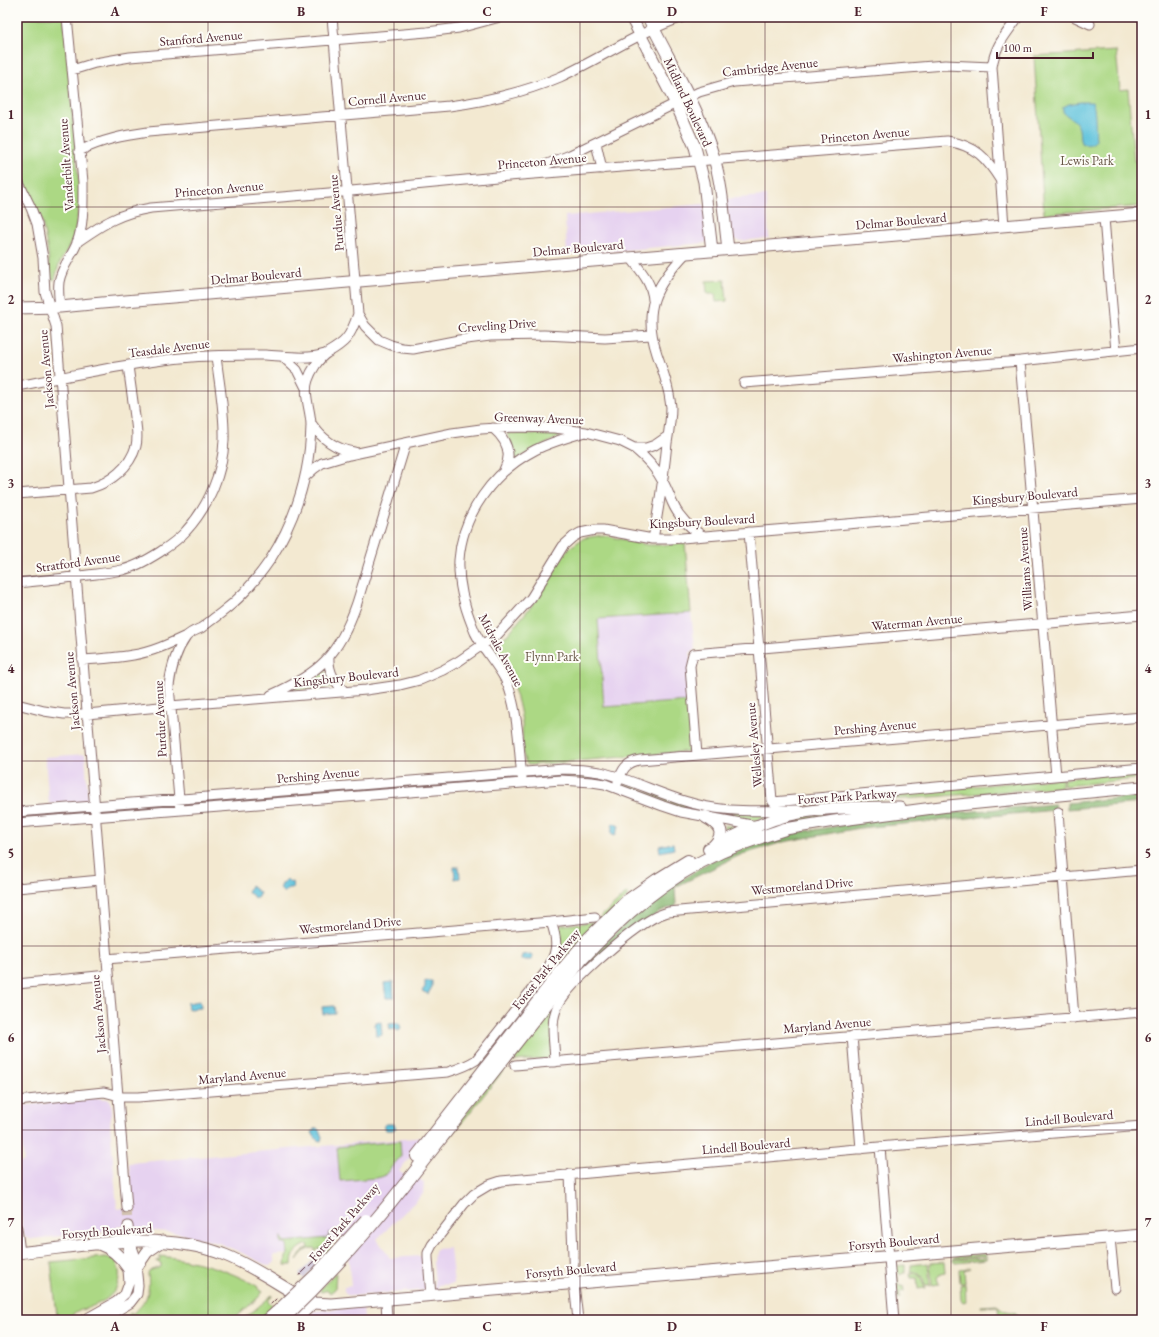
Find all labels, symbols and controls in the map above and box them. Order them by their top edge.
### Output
text: A [109,3,120,20]
text: B [297,3,305,20]
text: C [482,3,492,20]
text: D [667,3,677,20]
text: E [854,3,862,20]
text: F [1040,3,1048,20]
street label: Stanford Avenue [159,26,243,50]
scale bar [997,34,1093,60]
text: 100 m [1003,40,1033,56]
street label: Cambridge Avenue [721,54,819,80]
street label: Midland Boulevard [660,55,716,150]
street label: Cornell Avenue [347,86,427,110]
text: 1 [8,106,15,123]
text: 1 [1145,106,1152,123]
street label: Vanderbilt Avenue [54,118,78,212]
street label: Princeton Avenue [820,123,910,147]
street label: Princeton Avenue [497,149,587,173]
park label: Lewis Park [1060,152,1115,169]
street label: Purdue Avenue [324,174,348,252]
street label: Princeton Avenue [174,177,264,201]
street label: Delmar Boulevard [855,209,947,233]
street label: Delmar Boulevard [532,236,624,260]
street label: Delmar Boulevard [210,264,302,288]
text: 2 [8,291,15,308]
text: 2 [1145,291,1152,308]
street label: Creveling Drive [457,314,537,336]
street label: Jackson Avenue [34,329,58,410]
street label: Teasdale Avenue [127,335,211,361]
street label: Washington Avenue [892,341,992,367]
street label: Greenway Avenue [494,408,584,428]
text: 3 [8,475,15,492]
text: 3 [1145,475,1152,492]
street label: Kingsbury Boulevard [972,483,1079,509]
street label: Kingsbury Boulevard [649,510,756,532]
street label: Williams Avenue [1014,527,1036,611]
street label: Stratford Avenue [35,548,121,576]
street label: Waterman Avenue [871,610,963,634]
street label: Midvale Avenue [475,611,527,689]
park label: Flynn Park [525,648,580,665]
street label: Jackson Avenue [60,651,84,732]
text: 4 [8,660,15,677]
text: 4 [1145,660,1152,677]
street label: Kingsbury Boulevard [293,663,400,691]
street label: Purdue Avenue [150,680,170,758]
street label: Wellesley Avenue [742,702,766,788]
street label: Pershing Avenue [833,715,917,739]
street label: Pershing Avenue [276,763,360,787]
street label: Forest Park Parkway [797,784,897,808]
text: 5 [8,845,14,862]
text: 5 [1145,845,1151,862]
street label: Westmoreland Drive [750,873,854,899]
street label: Westmoreland Drive [298,912,402,938]
street label: Forest Park Parkway [508,925,584,1013]
street label: Jackson Avenue [86,974,110,1055]
street label: Maryland Avenue [782,1013,872,1037]
text: 6 [8,1029,15,1046]
text: 6 [1145,1029,1152,1046]
street label: Maryland Avenue [197,1064,287,1088]
street label: Lindell Boulevard [1024,1106,1114,1130]
street label: Lindell Boulevard [701,1134,791,1158]
street label: Forest Park Parkway [305,1179,383,1265]
text: 7 [8,1214,15,1231]
text: 7 [1145,1214,1152,1231]
street label: Forsyth Boulevard [61,1219,153,1243]
street label: Forsyth Boulevard [848,1230,940,1254]
street label: Forsyth Boulevard [525,1258,617,1282]
text: A [109,1318,120,1335]
text: B [297,1318,305,1335]
text: C [482,1318,492,1335]
text: D [667,1318,677,1335]
text: E [854,1318,862,1335]
text: F [1040,1318,1048,1335]

